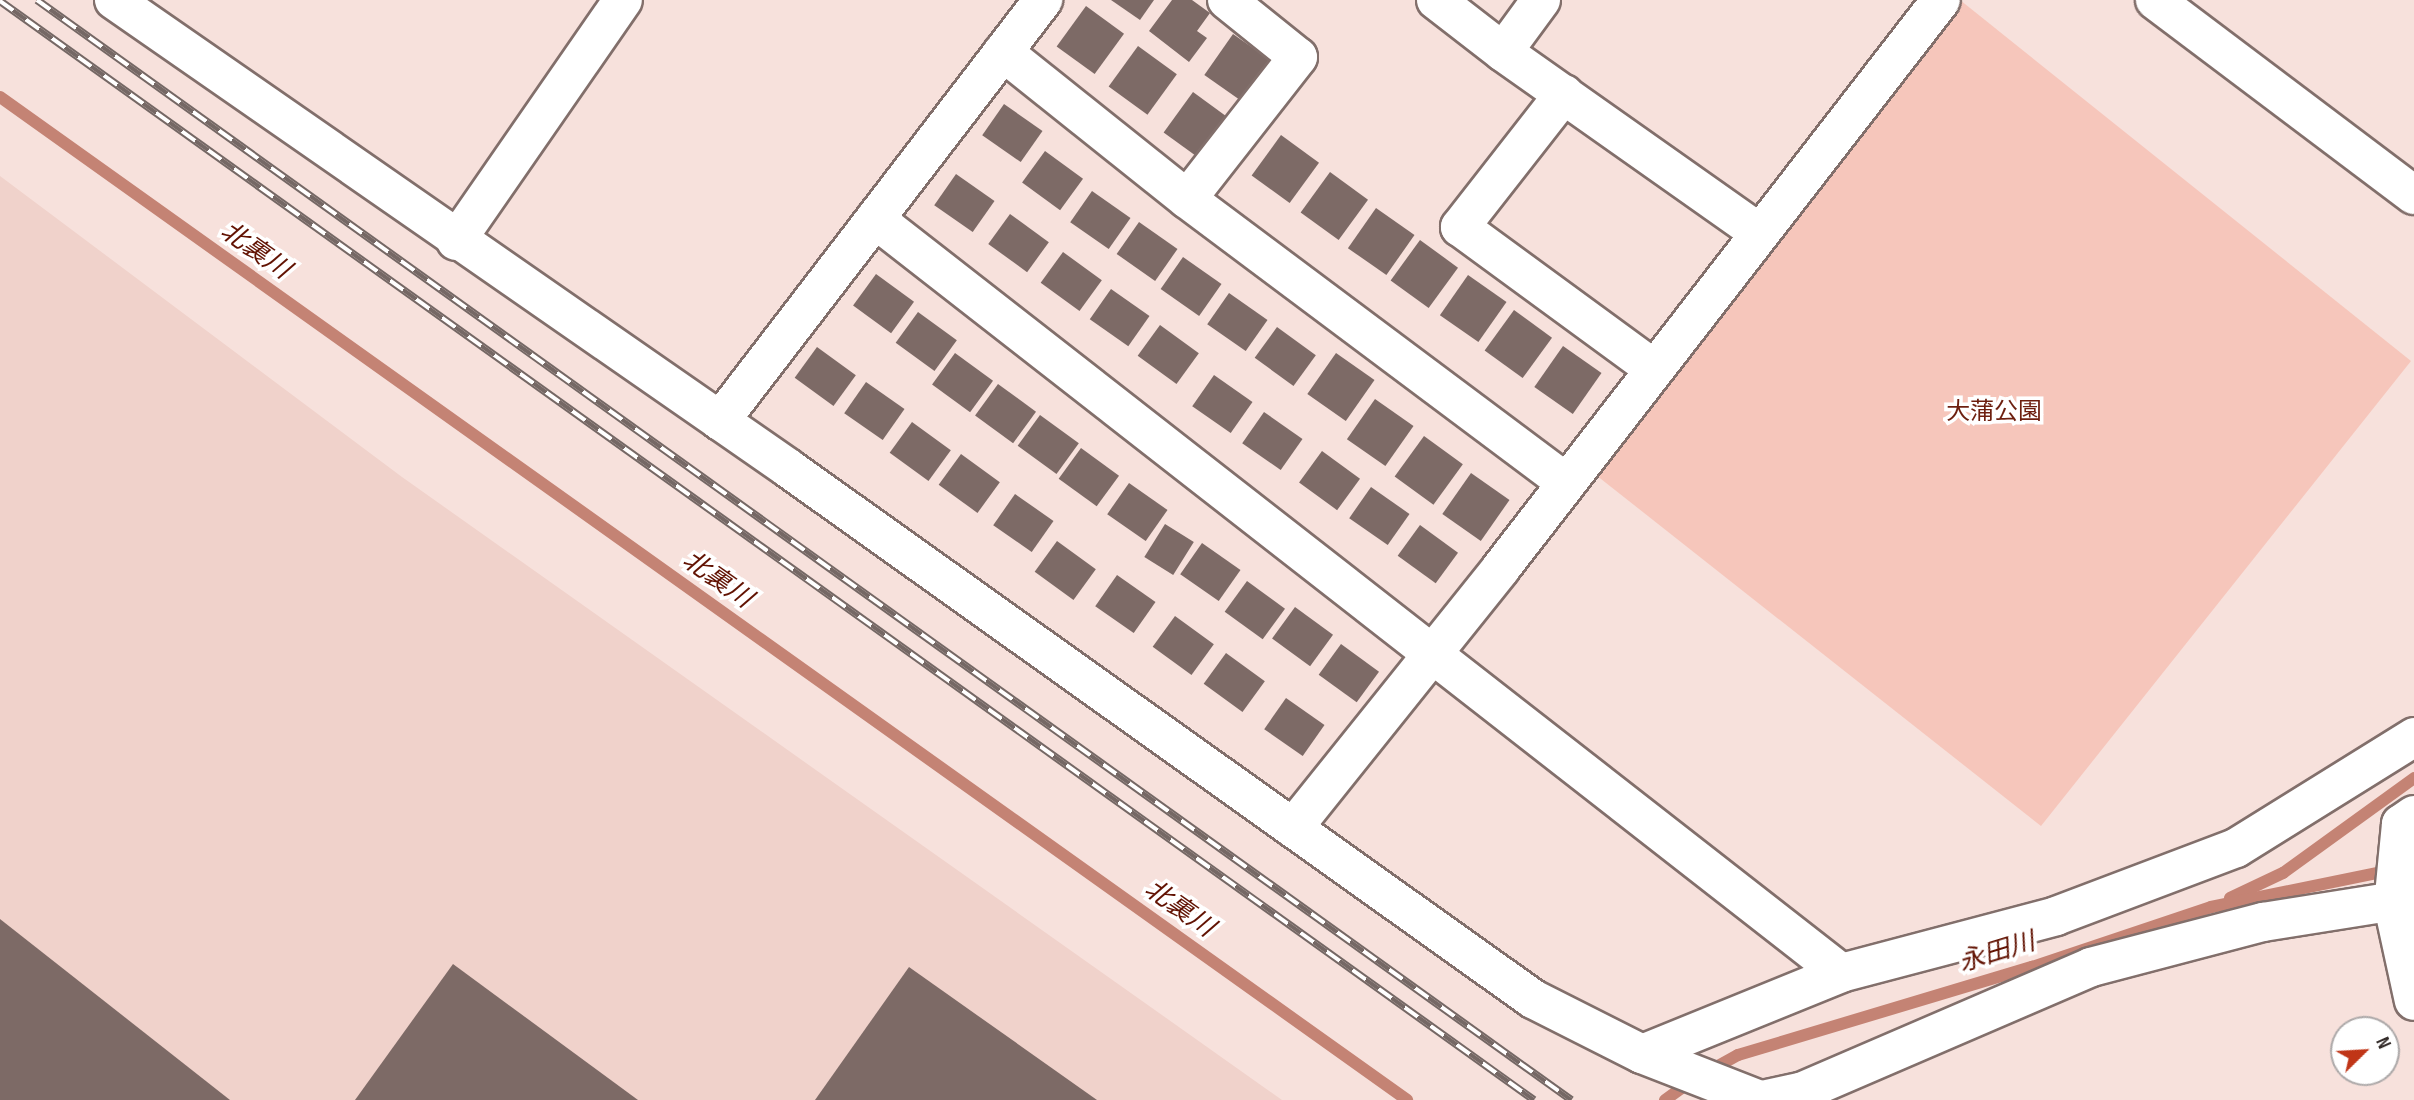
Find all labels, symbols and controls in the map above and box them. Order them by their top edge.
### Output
water label: 北裏川 [214,216,296,286]
park label: 大蒲公園 [1946,398,2042,426]
water label: 北裏川 [676,545,758,615]
water label: 北裏川 [1138,874,1220,944]
water label: 永田川 [1955,927,2039,979]
north arrow [2330,1016,2400,1086]
text: N [2370,1034,2395,1052]

